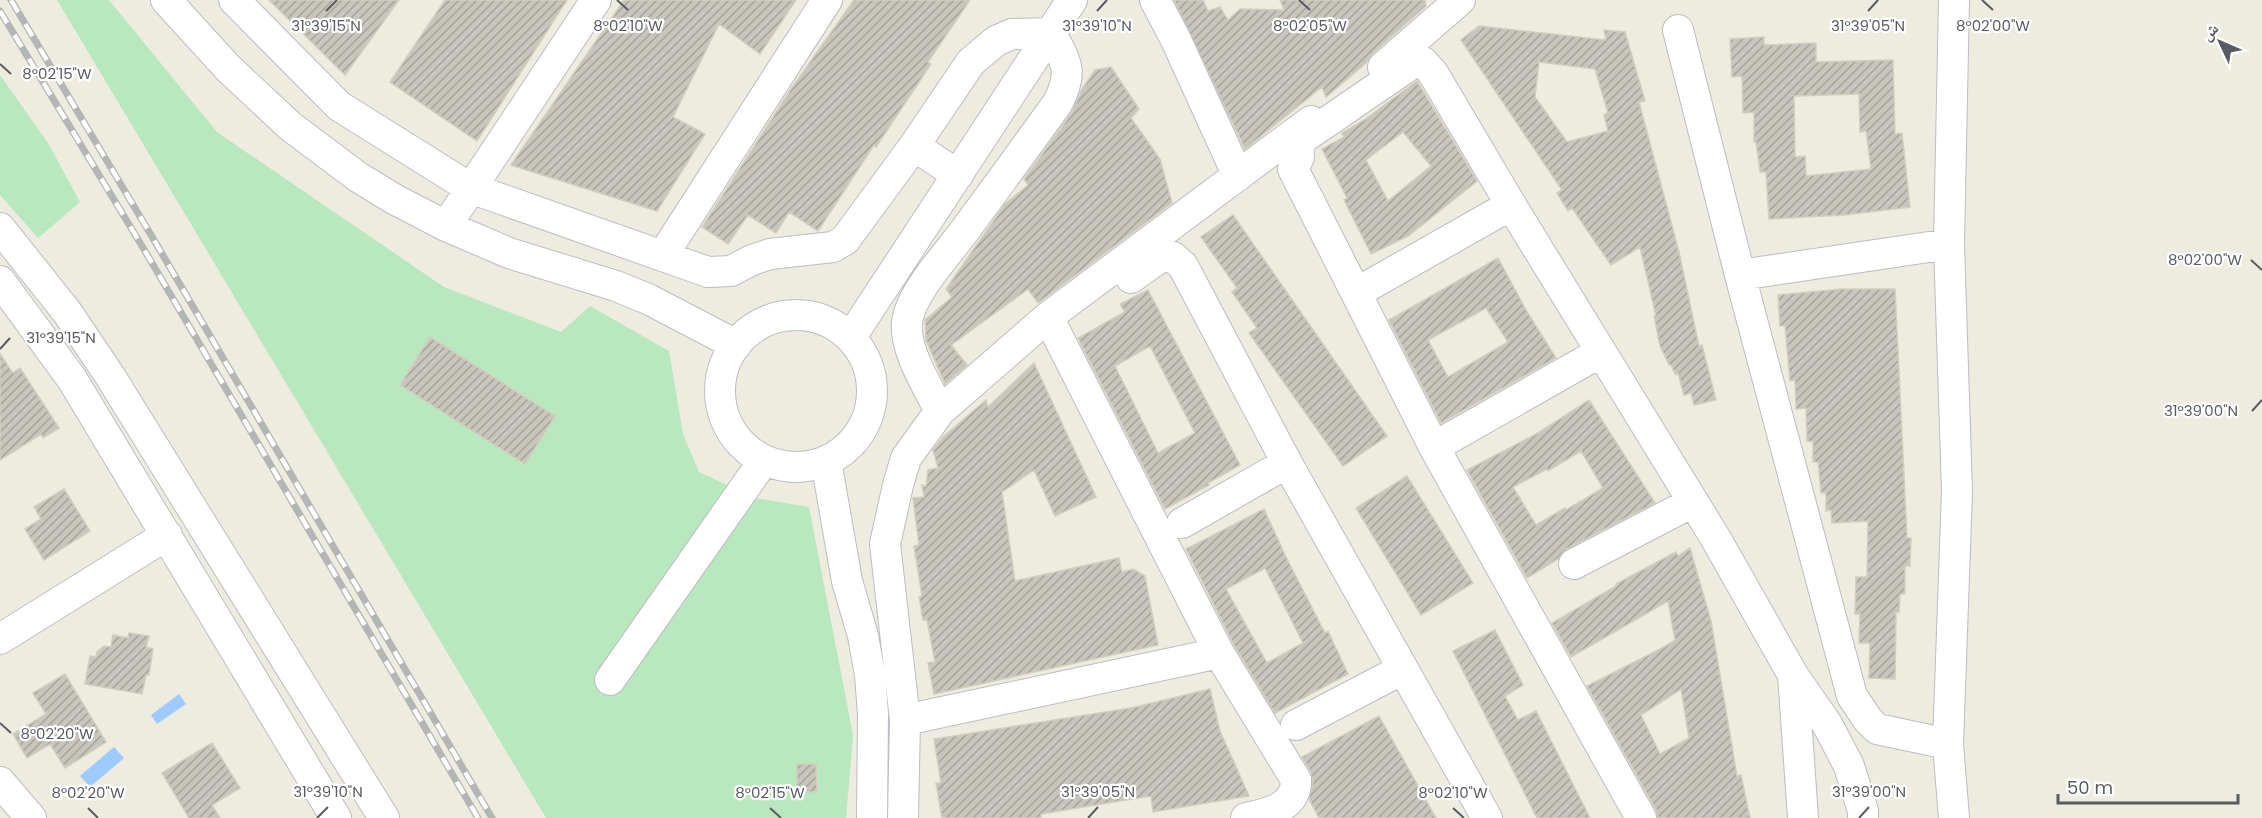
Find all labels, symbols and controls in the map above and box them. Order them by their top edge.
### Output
north arrow [2190,12,2250,72]
text: 31°39'15"N [291,15,361,36]
text: 8°02'10"W [593,15,663,36]
text: 31°39'10"N [1062,15,1132,36]
text: 8°02'05"W [1273,15,1347,36]
text: 31°39'05"N [1831,15,1905,36]
text: 8°02'00"W [1956,15,2030,36]
text: ش [2195,18,2224,46]
text: 8°02'15"W [22,63,92,84]
text: 8°02'00"W [2168,249,2242,270]
text: 31°39'15"N [26,327,96,348]
text: 31°39'00"N [2164,400,2238,421]
text: 8°02'20"W [20,723,94,744]
scale bar [2058,767,2238,805]
text: 50 m [2067,775,2113,800]
text: 31°39'10"N [293,781,363,802]
text: 31°39'05"N [1061,781,1135,802]
text: 31°39'00"N [1832,781,1906,802]
text: 8°02'20"W [51,782,125,803]
text: 8°02'15"W [735,782,805,803]
text: 8°02'10"W [1418,782,1488,803]

